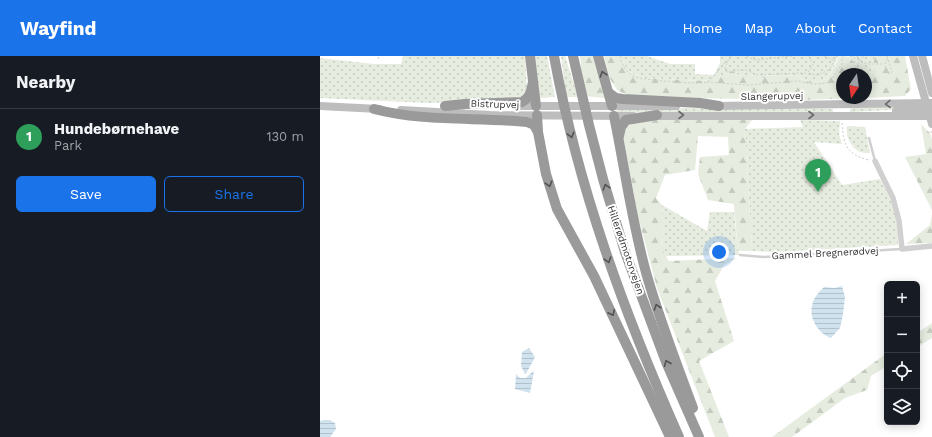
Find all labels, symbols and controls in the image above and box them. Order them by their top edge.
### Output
text: Wayfind [20,17,96,40]
text: Home [682,20,722,36]
text: Map [744,20,773,36]
text: About [795,20,836,36]
text: Contact [858,20,912,36]
north arrow [836,68,872,104]
one-way arrow [599,71,608,78]
text: Nearby [16,72,75,92]
street label: Slangerupvej [741,90,803,102]
street label: Bistrupvej [470,98,520,110]
one-way arrow [885,100,891,108]
one-way arrow [678,111,684,119]
one-way arrow [808,111,814,119]
text: Hundebørnehave [54,120,179,138]
text: 1 [26,129,32,144]
text: 130 m [266,129,304,144]
one-way arrow [567,132,575,138]
text: Park [54,138,82,153]
pin: 1 [805,159,831,192]
button: Save [16,176,156,212]
button: Share [164,176,304,212]
one-way arrow [544,180,552,187]
one-way arrow [602,184,610,191]
street label: Hillerødmotorvejen [606,204,646,296]
your location [709,242,729,262]
street label: Gammel Bregnerødvej [771,245,879,261]
one-way arrow [603,256,612,263]
map controls [884,281,920,425]
button: + [884,281,920,317]
one-way arrow [654,304,662,311]
one-way arrow [607,308,615,316]
button: − [884,317,920,353]
button: locate [884,353,920,389]
one-way arrow [663,359,671,366]
button: layers [884,389,920,425]

